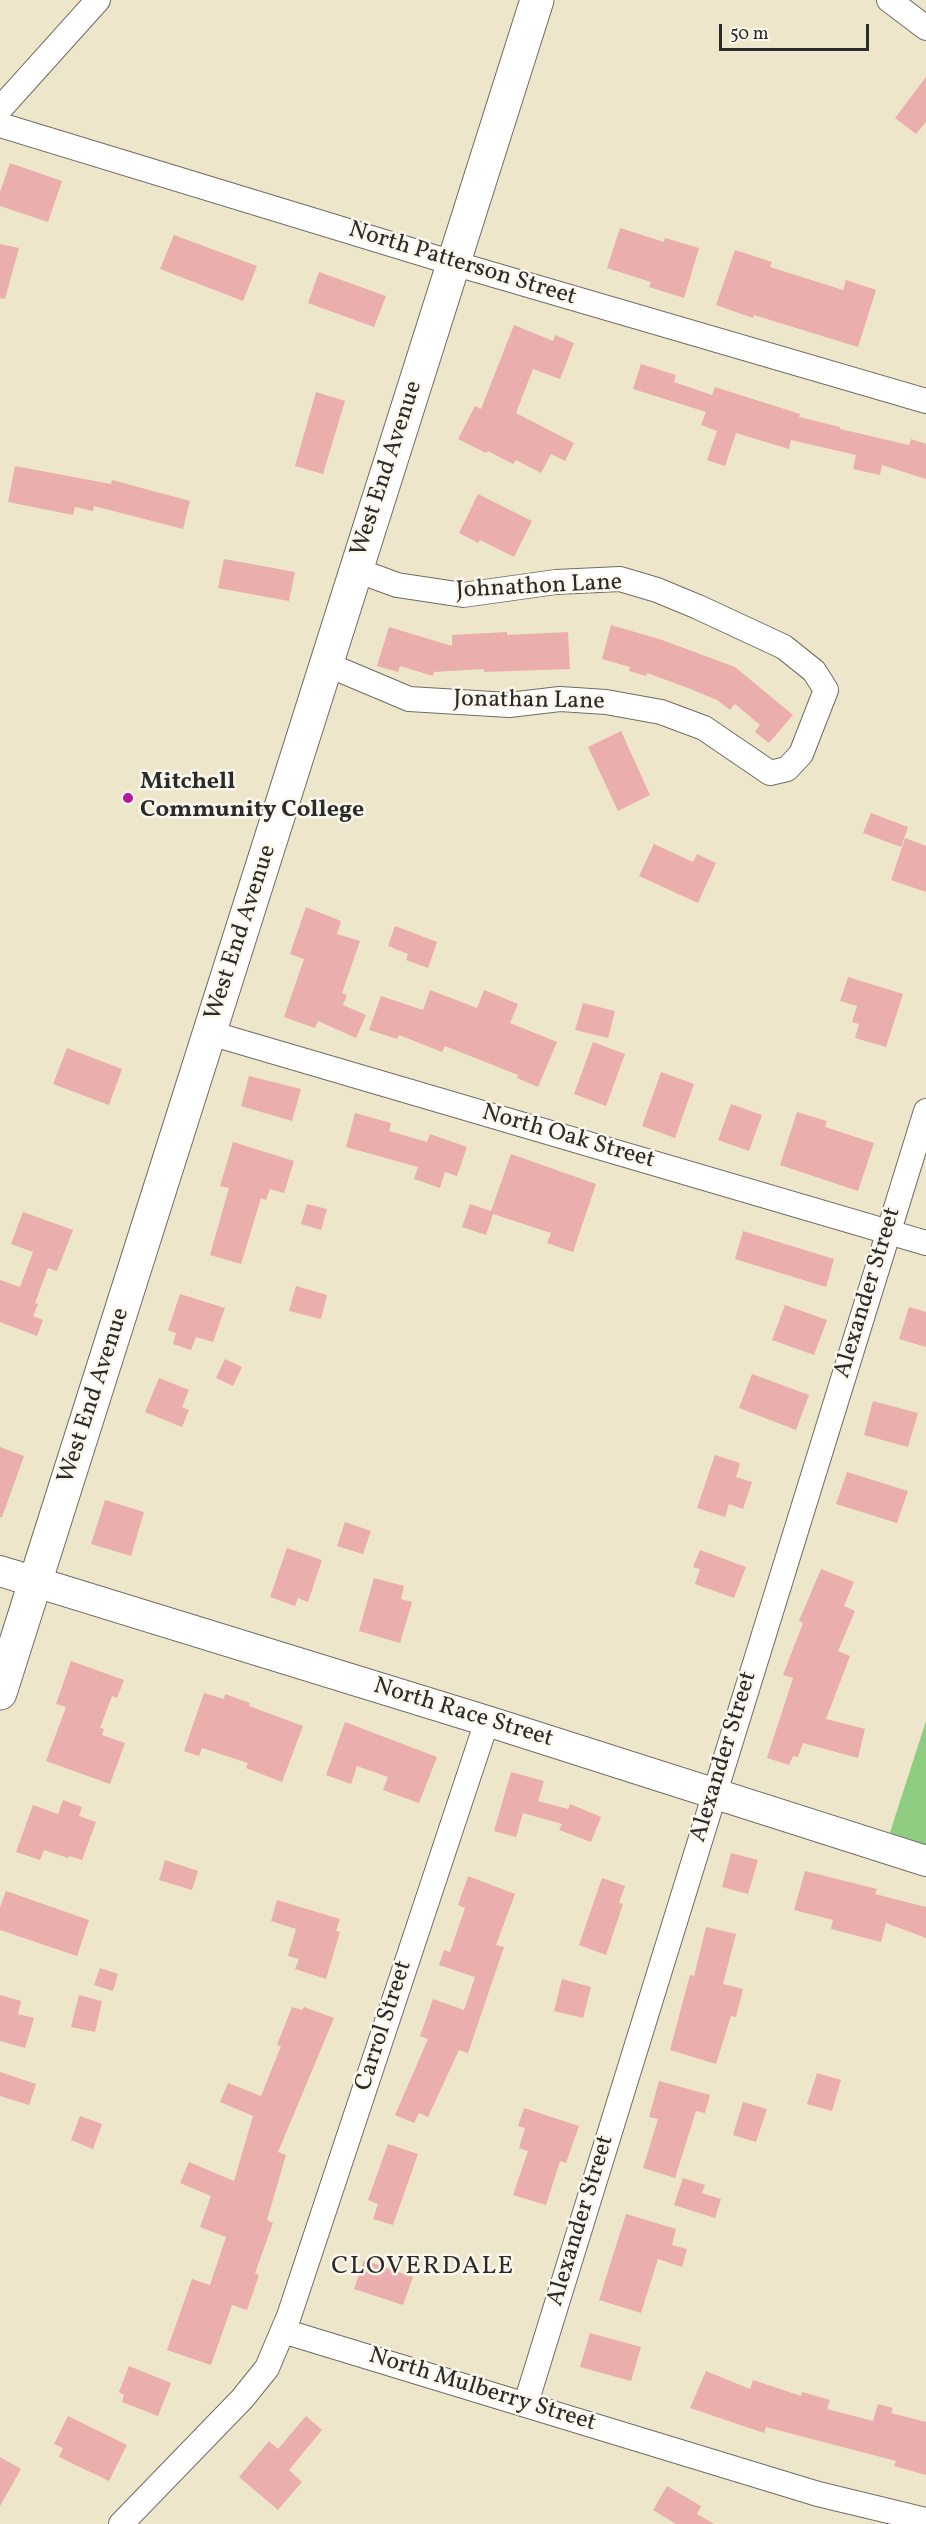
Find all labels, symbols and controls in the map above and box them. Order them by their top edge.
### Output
scale bar [722,12,872,50]
text: 50 m [730,22,769,47]
street label: North Patterson Street [345,217,579,313]
street label: West End Avenue [346,378,430,560]
street label: Johnathon Lane [455,569,623,607]
street label: Jonathan Lane [453,686,605,718]
place label: Mitchell Community College [140,770,364,826]
marker: Mitchell Community College [121,791,135,805]
street label: West End Avenue [200,842,284,1024]
street label: North Oak Street [478,1100,658,1176]
street label: Alexander Street [829,1204,909,1382]
street label: West End Avenue [53,1305,137,1487]
street label: Alexander Street [685,1668,765,1846]
street label: North Race Street [370,1673,556,1755]
street label: Carrol Street [350,1957,420,2095]
street label: Alexander Street [542,2132,622,2310]
district label: CLOVERDALE [331,2252,515,2284]
street label: North Mulberry Street [365,2343,599,2439]

